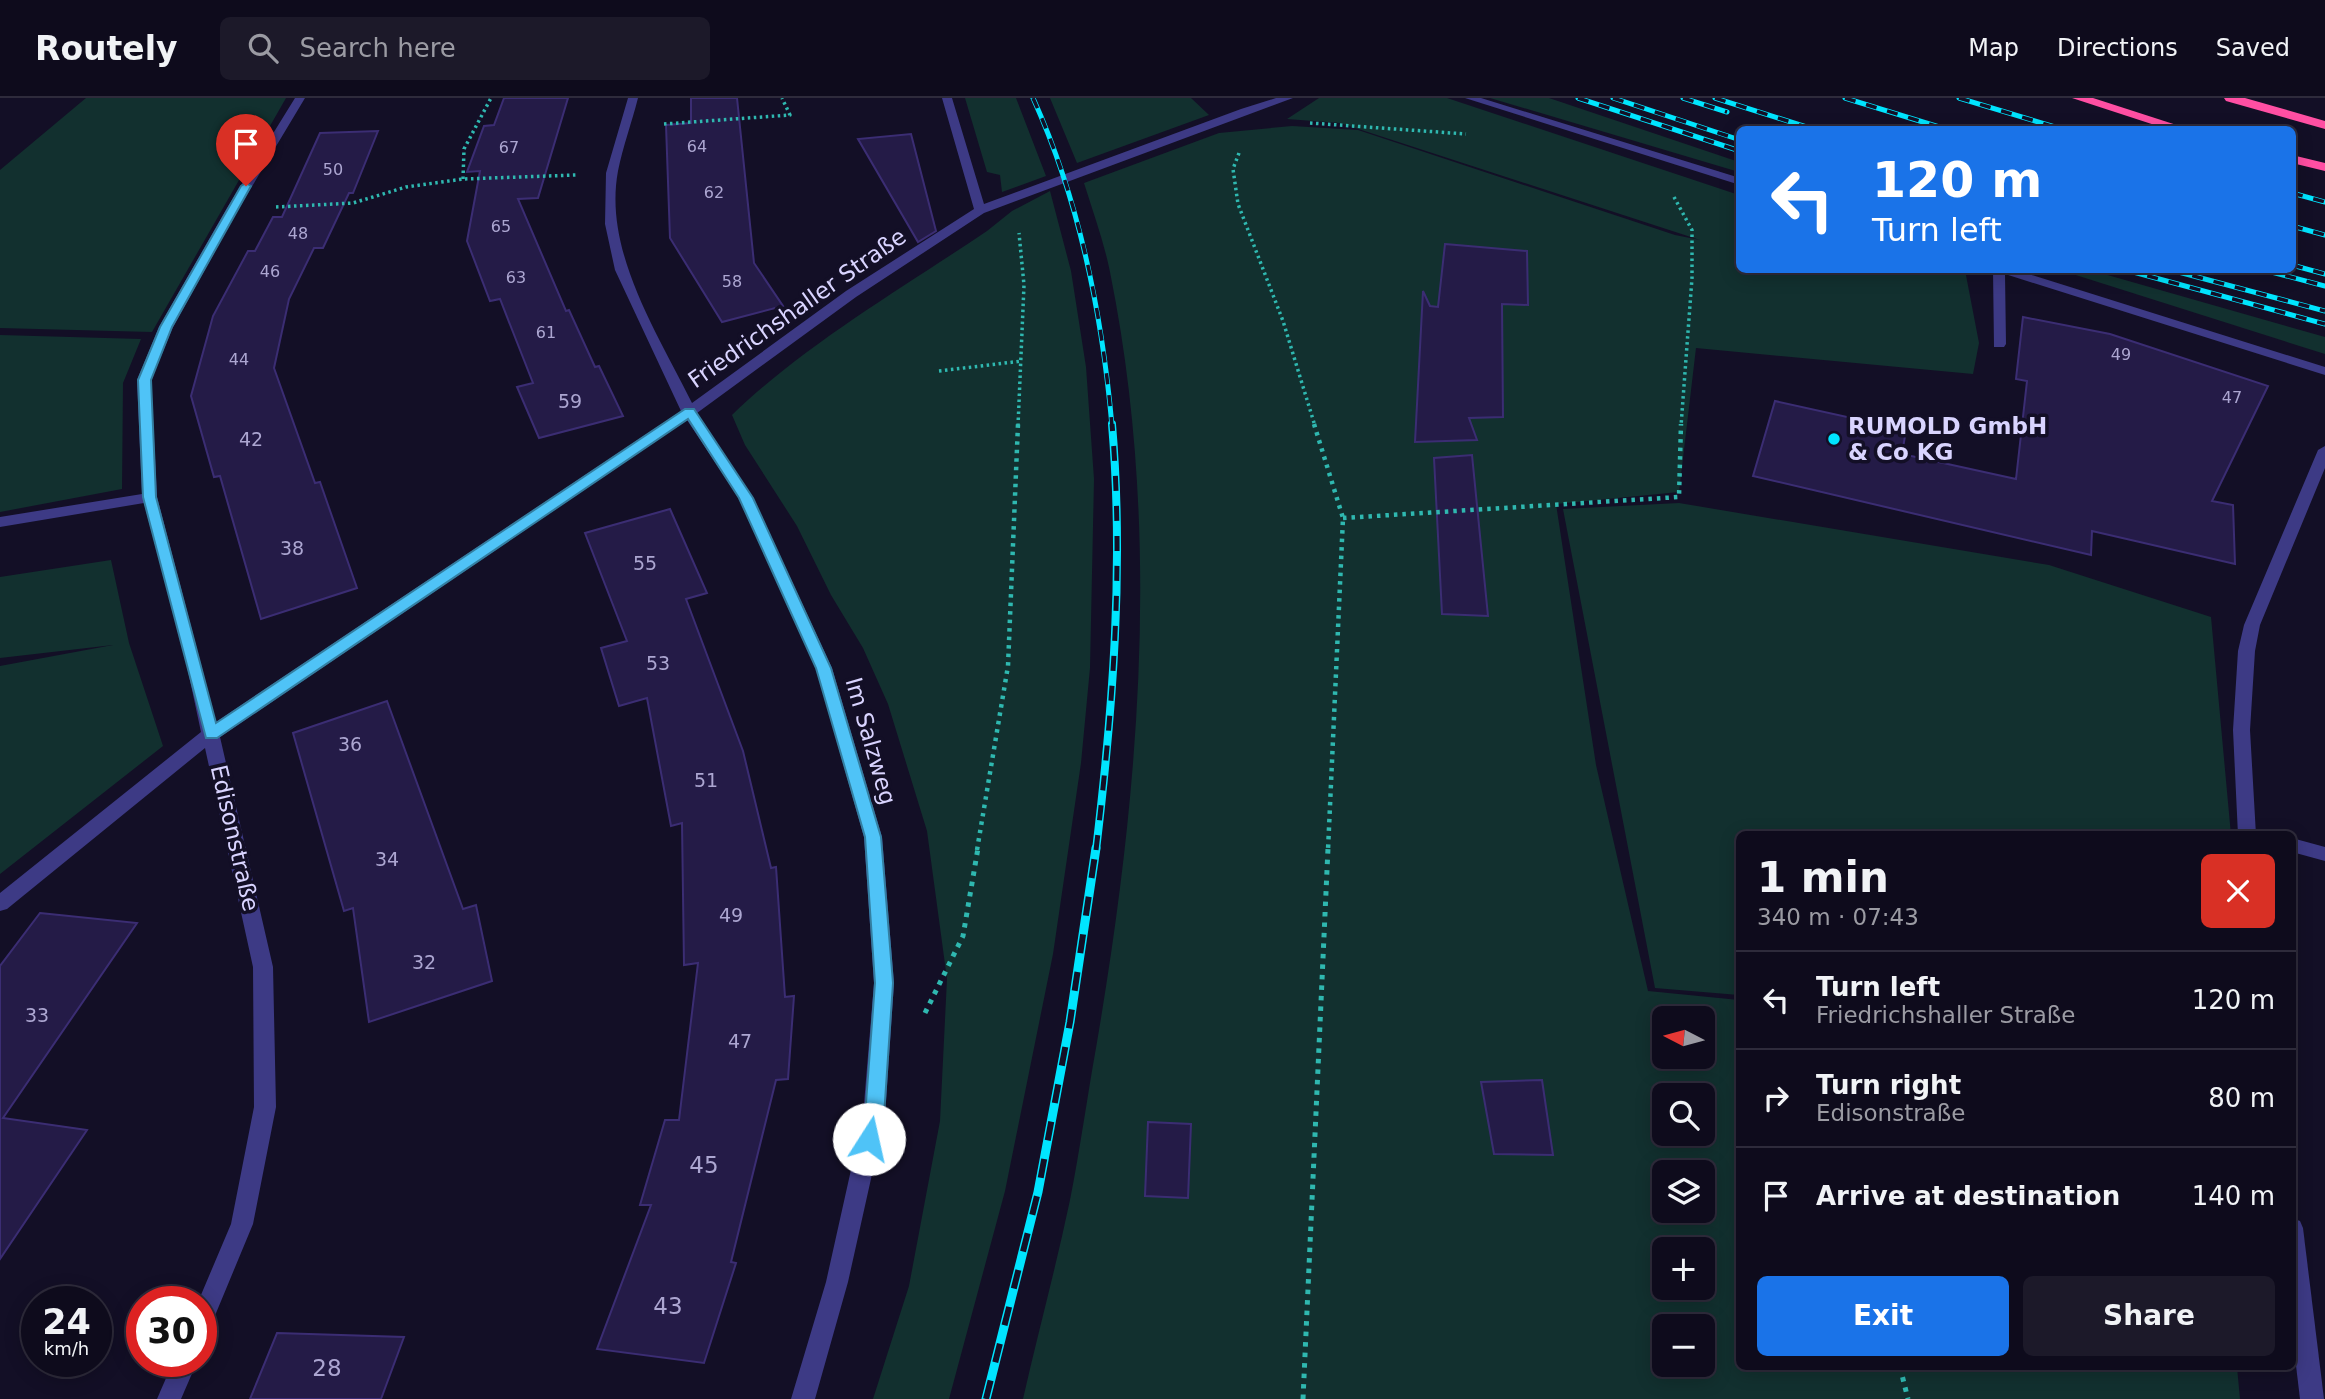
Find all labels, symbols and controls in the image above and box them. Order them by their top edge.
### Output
search box [220,17,710,80]
text: Routely [35,29,178,68]
icon: search [244,29,282,67]
text: Search here [300,33,456,63]
text: Map [1968,34,2019,62]
text: Directions [2057,34,2178,62]
text: Saved [2216,34,2290,62]
pin [216,114,276,186]
icon: arrive [227,125,265,163]
house number: 64 [687,137,707,156]
house number: 67 [499,138,519,157]
text: 120 m [1872,152,2042,209]
icon: left [1757,154,1848,245]
house number: 50 [323,160,343,179]
house number: 62 [704,183,724,202]
text: Turn left [1872,211,2002,249]
house number: 65 [491,217,511,236]
street label: Friedrichshaller Straße [683,223,911,393]
house number: 48 [288,224,308,243]
house number: 46 [260,262,280,281]
house number: 63 [506,268,526,287]
house number: 58 [722,272,742,291]
house number: 61 [536,323,556,342]
house number: 49 [2111,345,2131,364]
house number: 44 [229,350,249,369]
house number: 47 [2222,388,2242,407]
house number: 59 [558,390,582,412]
place label: RUMOLD GmbH & Co KG [1848,413,2047,465]
house number: 42 [239,428,263,450]
marker: RUMOLD GmbH & Co KG [1826,431,1842,447]
house number: 38 [280,537,304,559]
house number: 55 [633,552,657,574]
house number: 53 [646,652,670,674]
street label: Im Salzweg [840,674,902,808]
house number: 36 [338,733,362,755]
street label: Edisonstraße [206,762,264,914]
house number: 51 [694,769,718,791]
house number: 34 [375,848,399,870]
text: 1 min [1757,853,1889,902]
button: close [2201,854,2275,928]
house number: 49 [719,904,743,926]
text: 340 m · 07:43 [1757,904,1919,930]
house number: 32 [412,951,436,973]
text: Turn left [1816,972,1940,1002]
icon: left [1757,981,1795,1019]
text: 120 m [2192,985,2275,1015]
text: Friedrichshaller Straße [1816,1002,2075,1028]
house number: 33 [25,1004,49,1026]
north arrow [1652,1006,1715,1069]
map controls [1652,1006,1715,1377]
house number: 47 [728,1030,752,1052]
text: Turn right [1816,1070,1961,1100]
icon: right [1757,1079,1795,1117]
button: search [1652,1083,1715,1146]
text: 80 m [2208,1083,2275,1113]
text: Edisonstraße [1816,1100,1965,1126]
position arrow [832,1102,906,1176]
house number: 45 [689,1152,719,1178]
button: layers [1652,1160,1715,1223]
icon: arrive [1757,1177,1795,1215]
text: Arrive at destination [1816,1181,2120,1211]
text: 140 m [2192,1181,2275,1211]
button: + [1652,1237,1715,1300]
button: Exit [1757,1276,2009,1356]
button: Share [2023,1276,2275,1356]
speed limit sign: 30 [126,1286,217,1377]
house number: 43 [653,1293,683,1319]
text: 24 [42,1302,91,1342]
button: − [1652,1314,1715,1377]
text: km/h [44,1338,89,1359]
house number: 28 [312,1355,342,1381]

